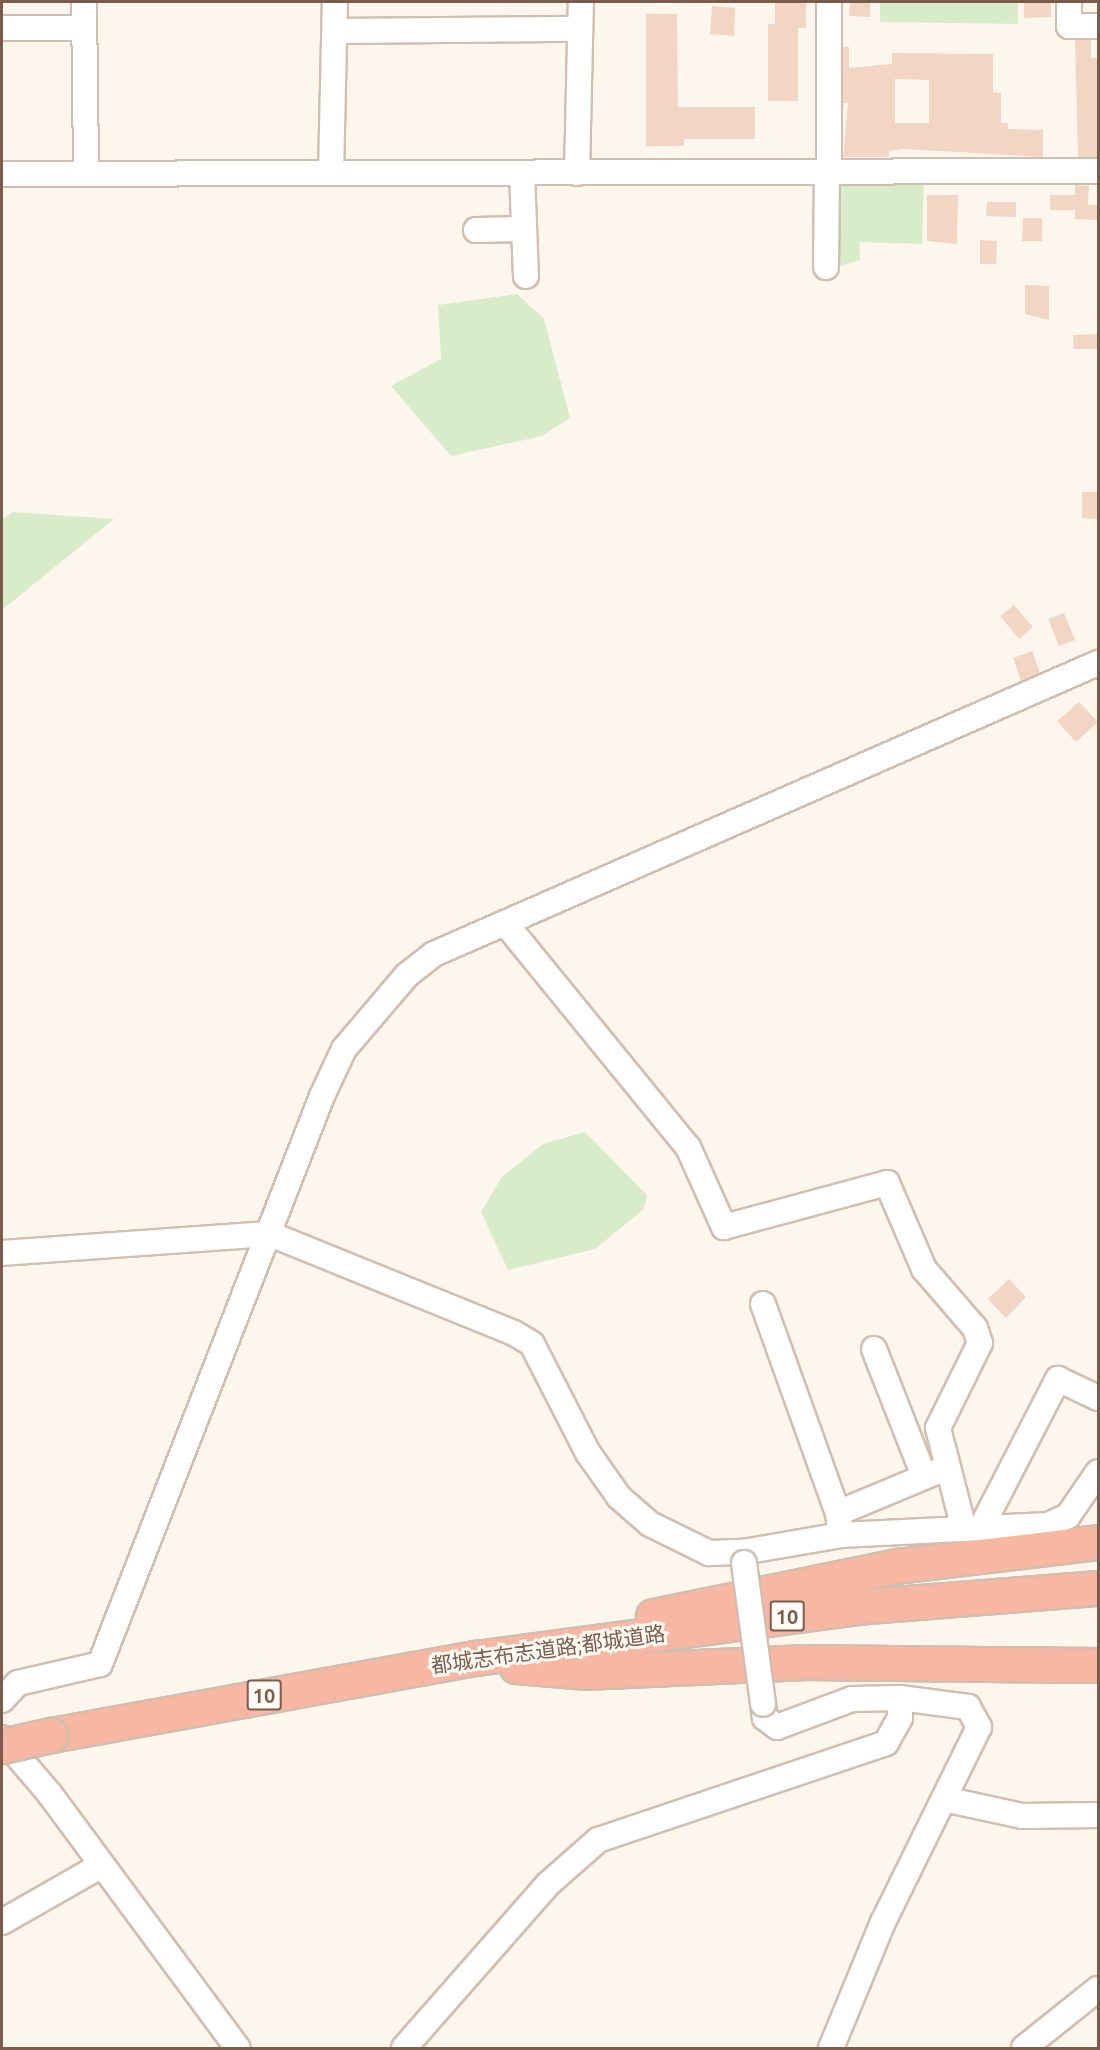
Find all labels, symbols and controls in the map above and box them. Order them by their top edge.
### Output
road number: 10 [769,1599,805,1633]
street label: 都城志布志道路;都城道路 [429,1620,667,1678]
road number: 10 [246,1678,282,1712]

